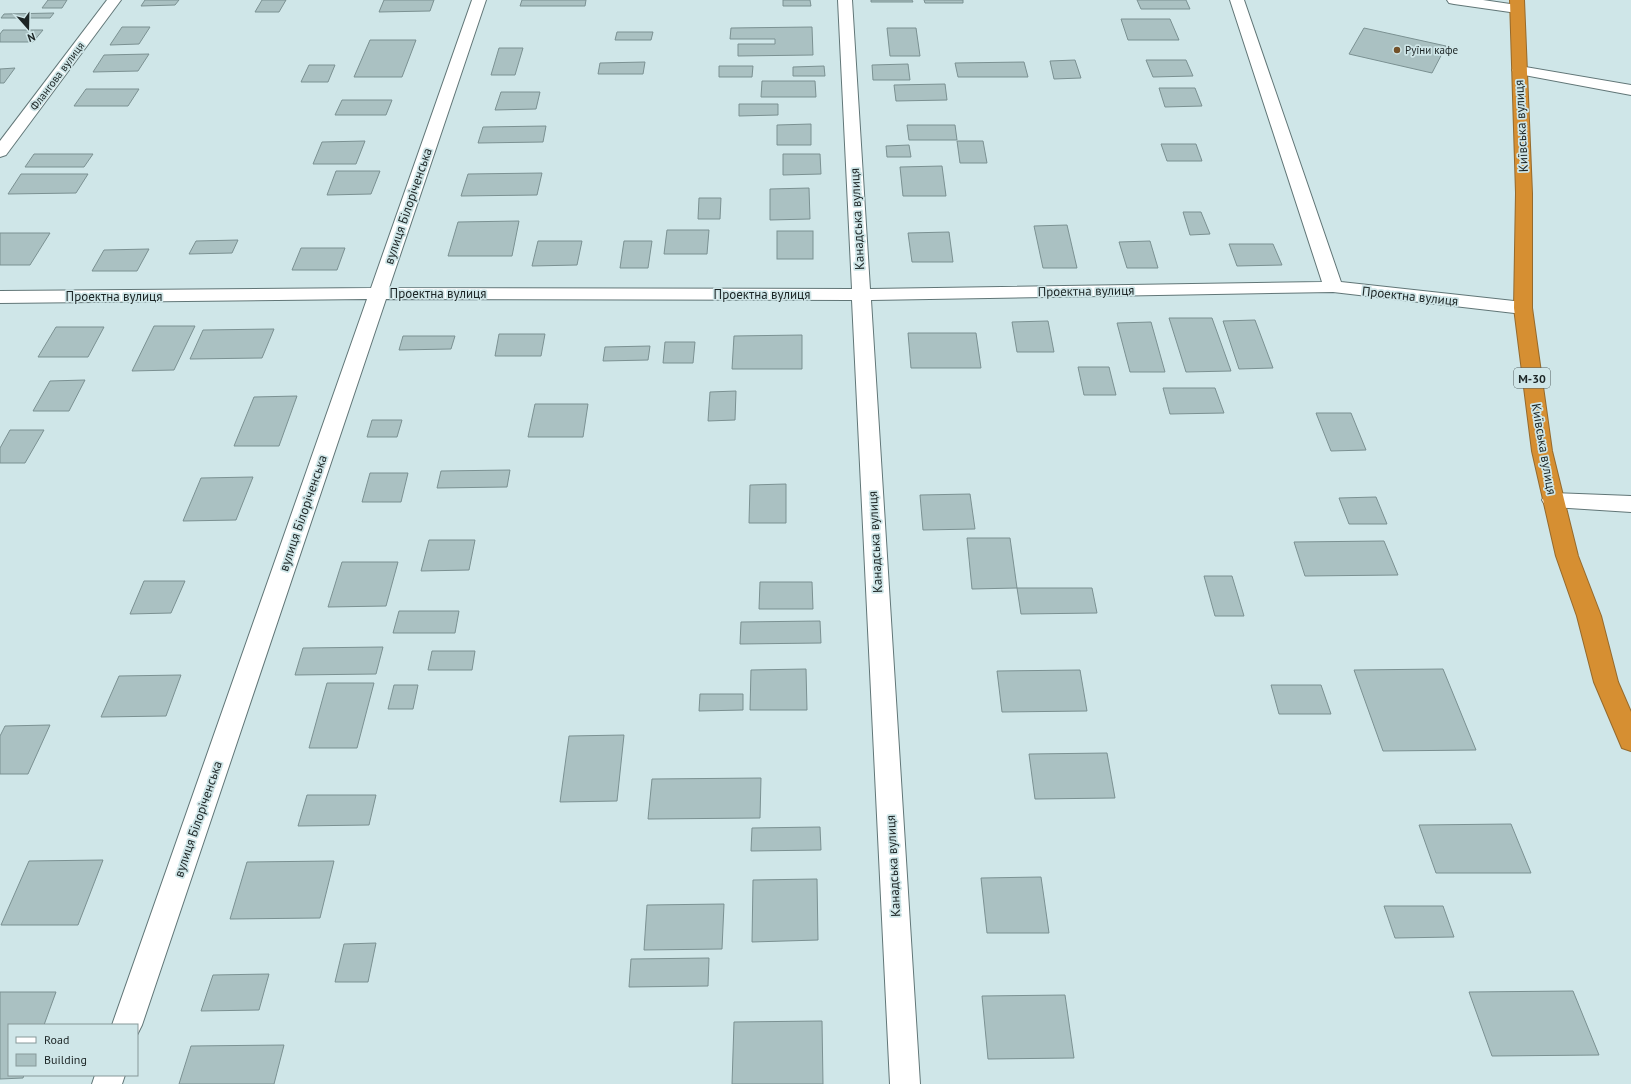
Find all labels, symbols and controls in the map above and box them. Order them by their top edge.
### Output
north arrow [8,8,48,48]
text: N [26,30,37,45]
street label: Флангова вулиця [27,39,87,113]
place label: Руїни кафе [1405,43,1458,57]
marker: Руїни кафе [1392,45,1402,55]
street label: Київська вулиця [1510,79,1532,173]
street label: вулиця Білоріченська [380,146,436,266]
street label: Канадська вулиця [846,168,868,270]
street label: Проектна вулиця [1037,282,1135,300]
street label: Проектна вулиця [1361,282,1459,310]
street label: Проектна вулиця [390,285,486,302]
street label: Проектна вулиця [714,286,810,303]
street label: Проектна вулиця [66,288,162,305]
road number: М-30 [1514,368,1550,388]
street label: Київська вулиця [1528,402,1560,496]
street label: вулиця Білоріченська [275,453,331,573]
street label: Канадська вулиця [864,491,886,593]
street label: вулиця Білоріченська [170,759,226,879]
street label: Канадська вулиця [882,815,904,917]
legend [8,1024,138,1076]
text: Road [44,1032,69,1047]
text: Building [44,1052,87,1067]

